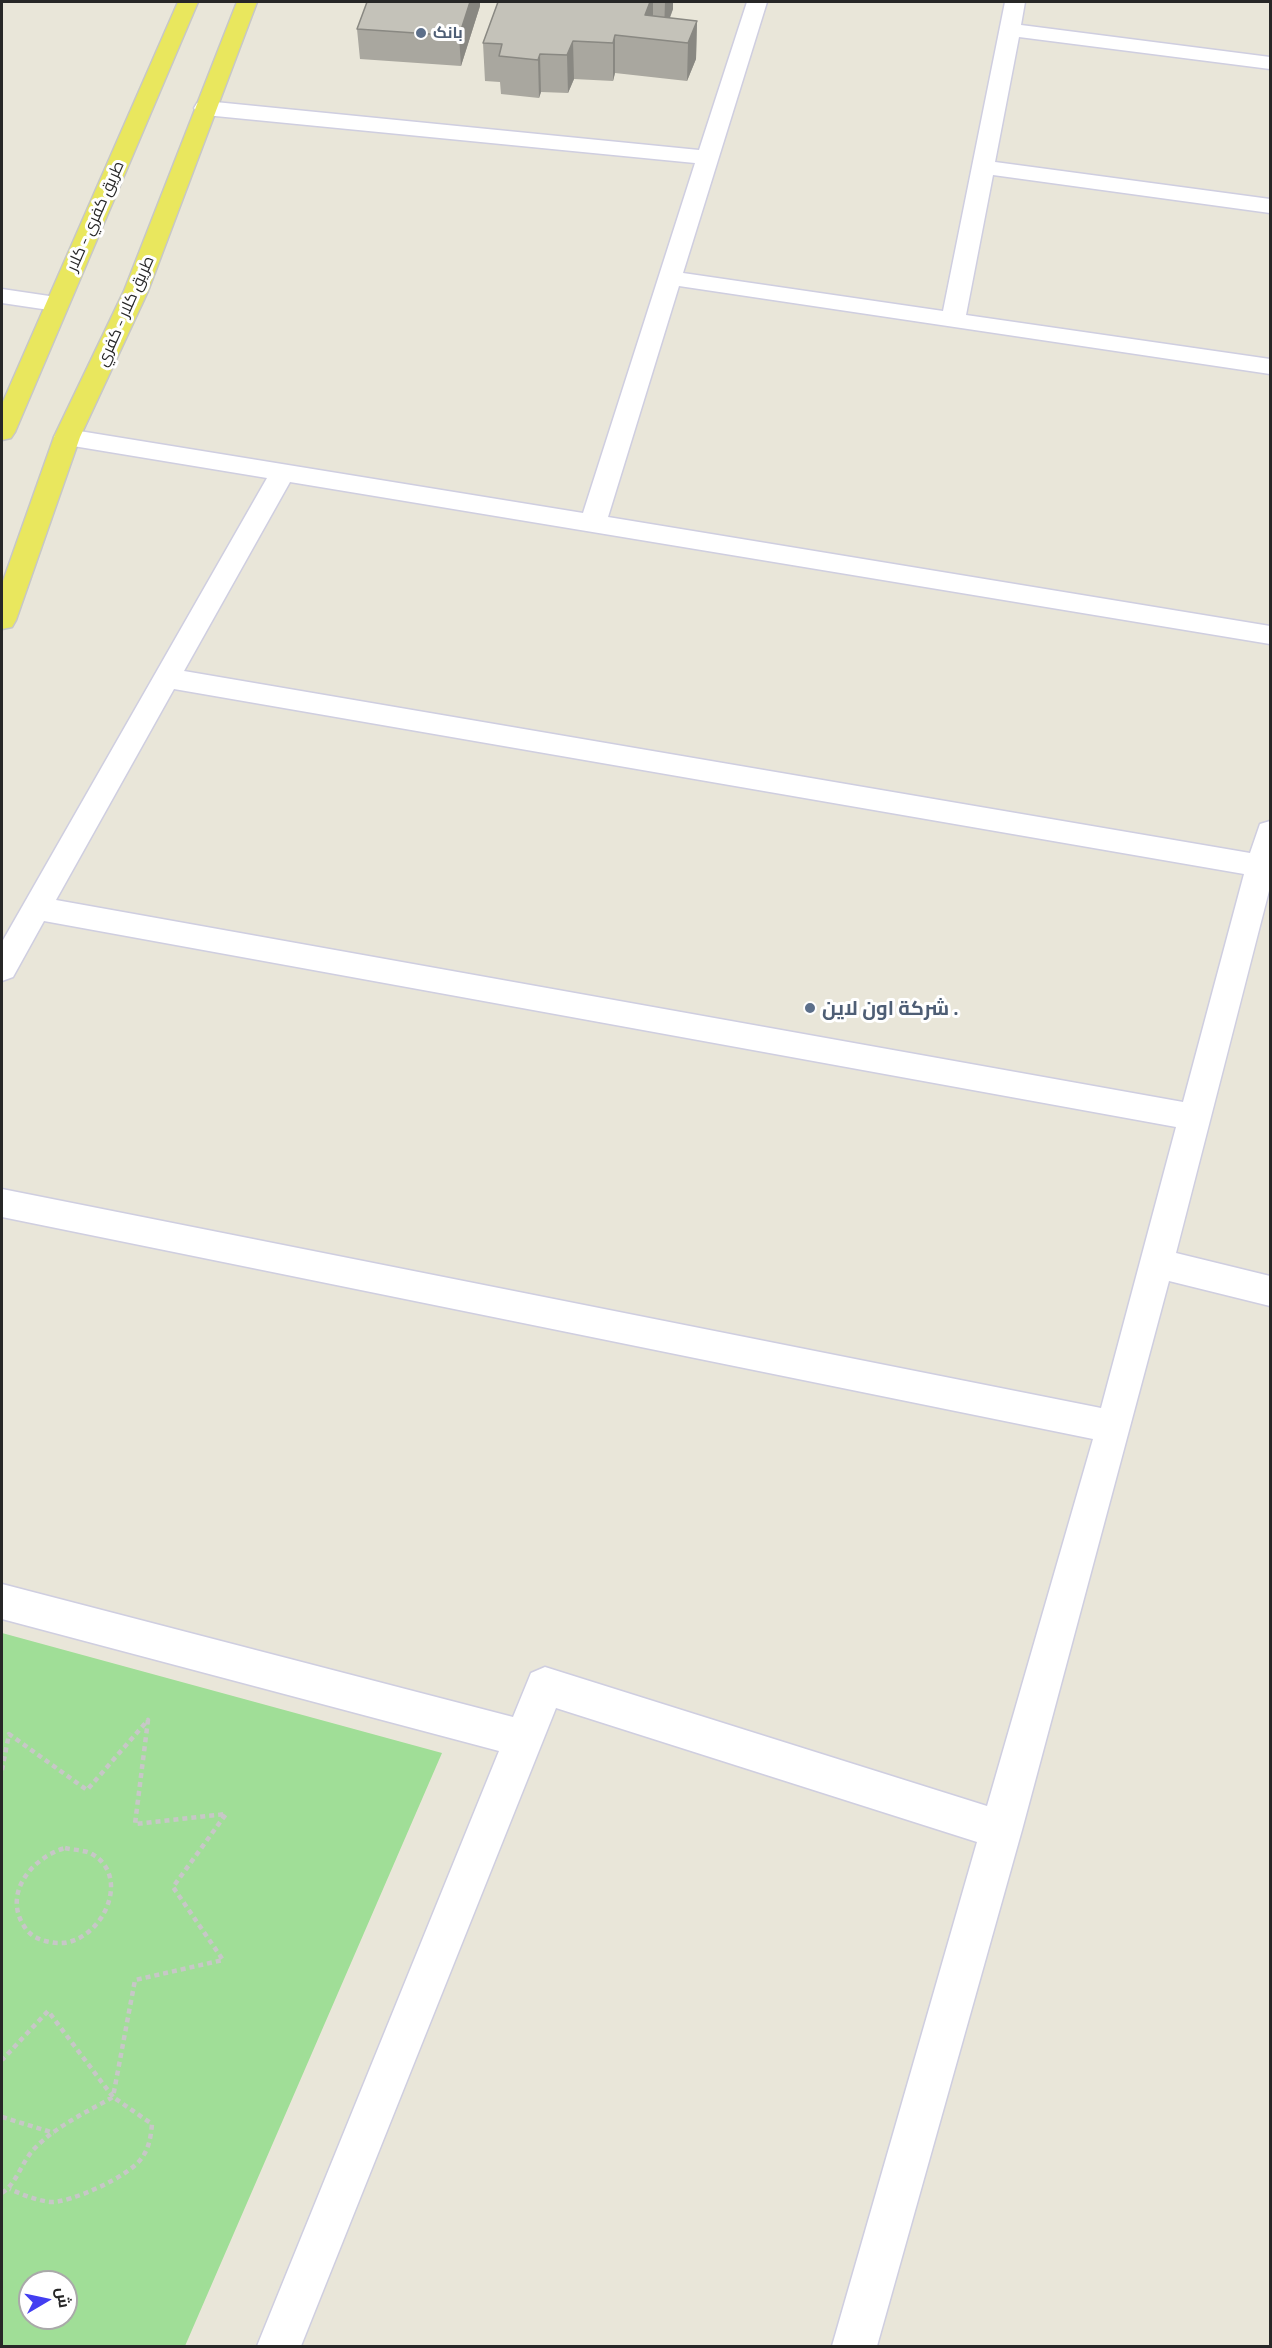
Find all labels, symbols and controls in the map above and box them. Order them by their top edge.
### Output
place label: بانک [433,23,463,43]
marker: بانک [414,26,428,40]
street label: طريق كفري - كلار [62,158,128,274]
street label: طريق كلار - كفري [92,253,158,369]
place label: شركة اون لاين . [822,996,958,1020]
marker: شركة اون لاين . [803,1001,817,1015]
north arrow [18,2270,78,2330]
text: ش [53,2286,75,2309]

